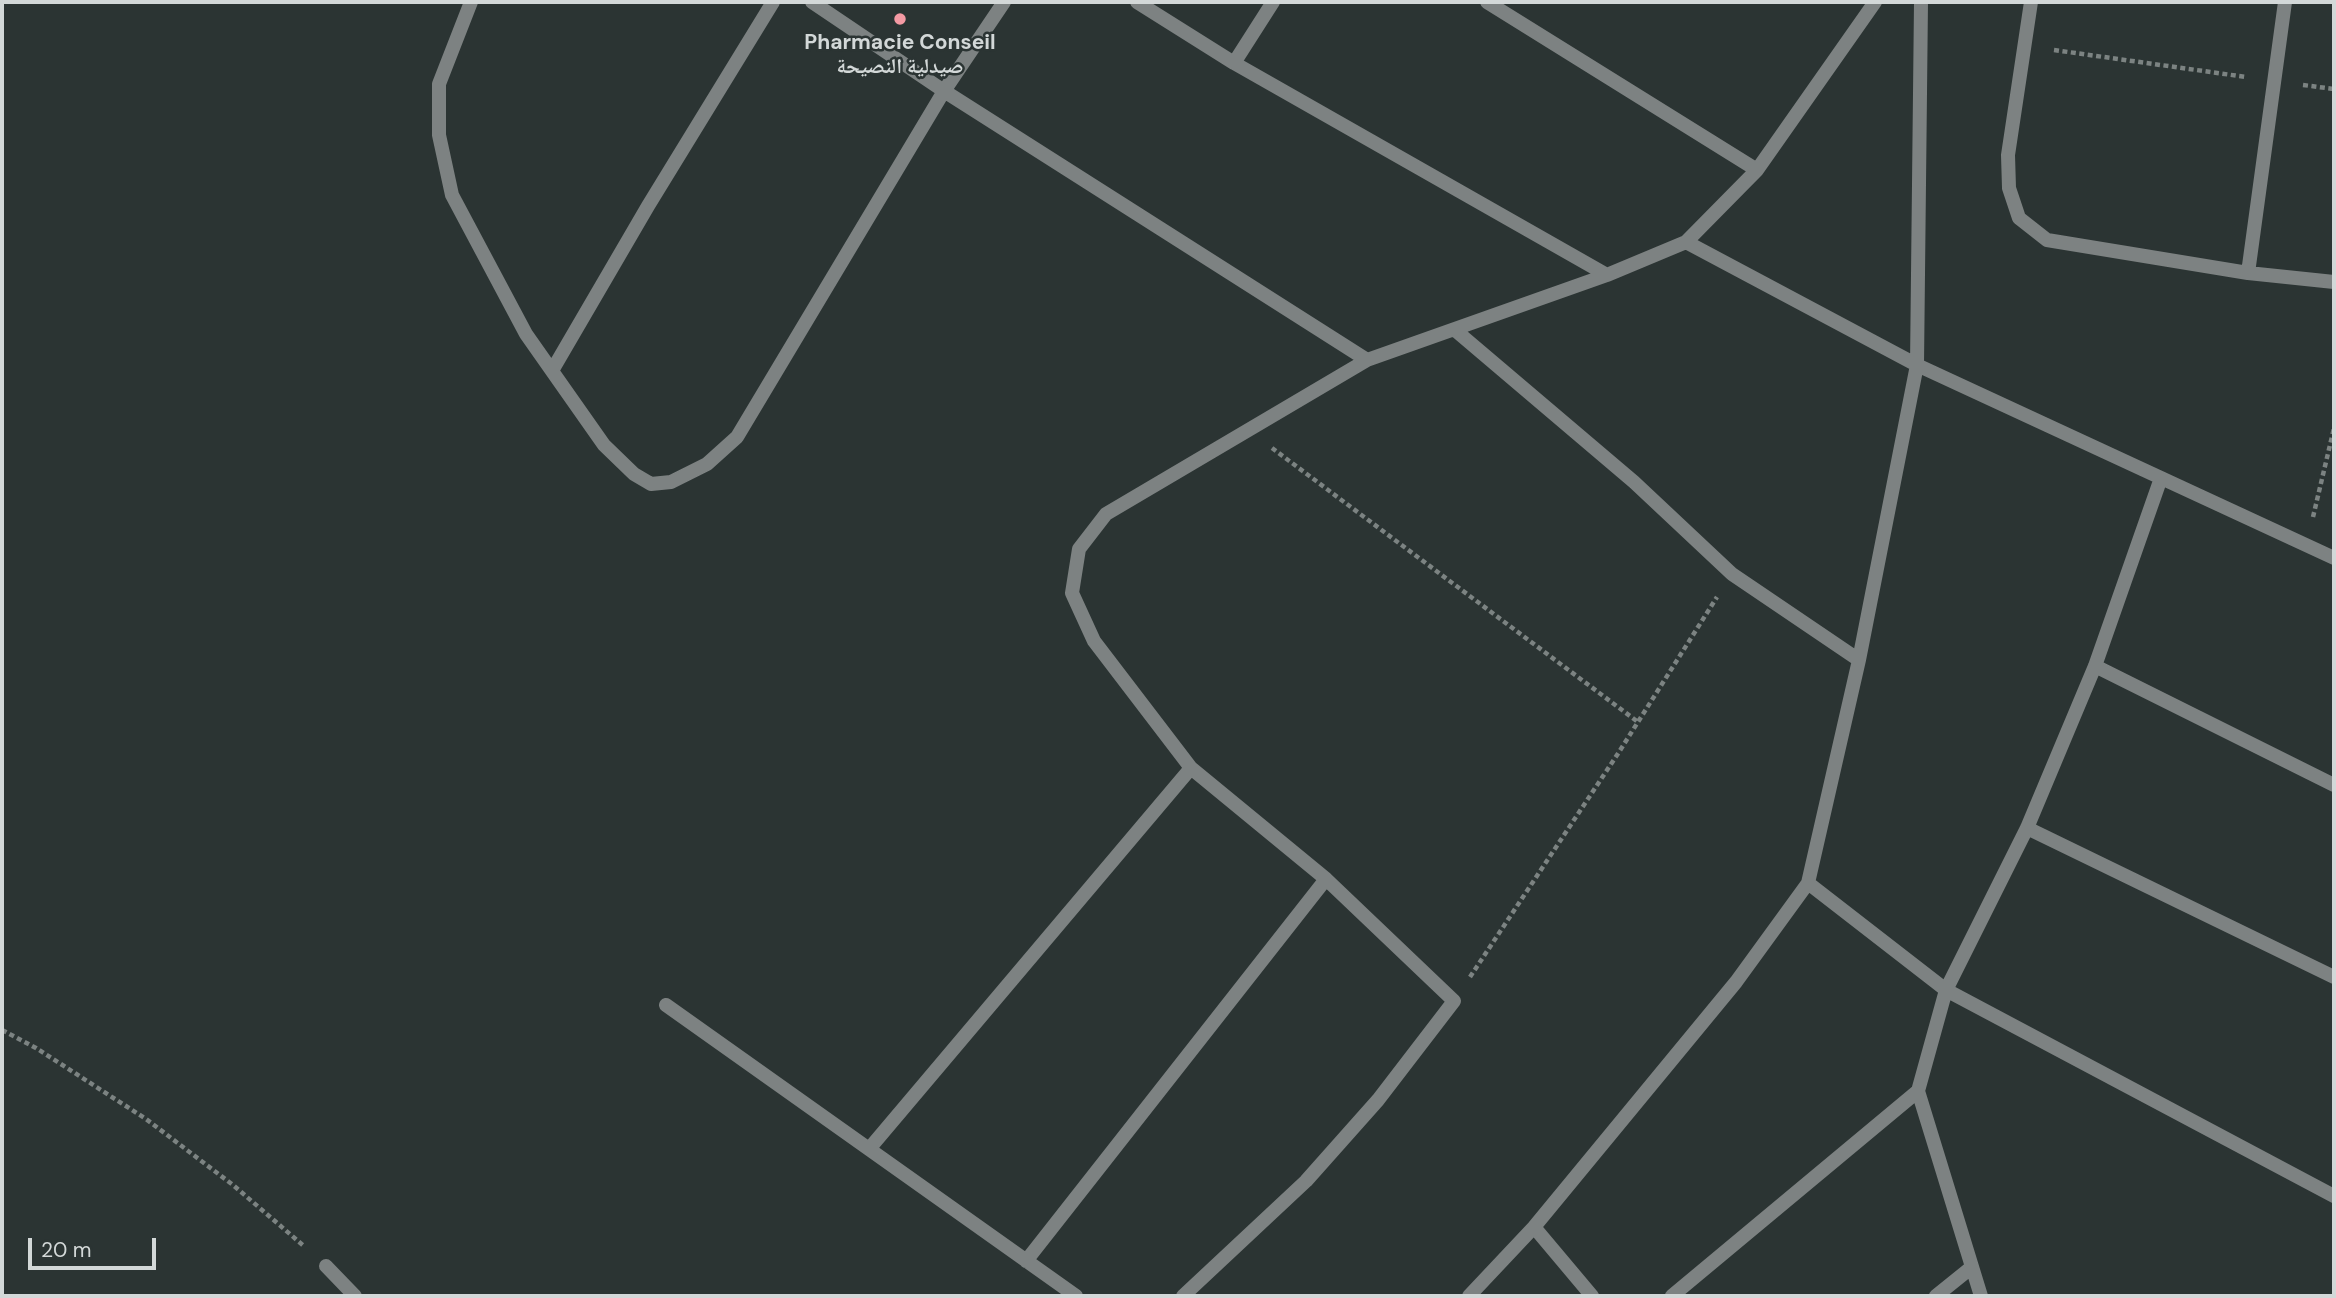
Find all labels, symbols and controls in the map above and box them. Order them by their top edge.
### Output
marker: Pharmacie Conseil صيدلية النصيحة [892,11,908,27]
place label: Pharmacie Conseil صيدلية النصيحة [804,30,996,80]
scale bar [32,1224,159,1268]
text: 20 m [41,1236,92,1264]

